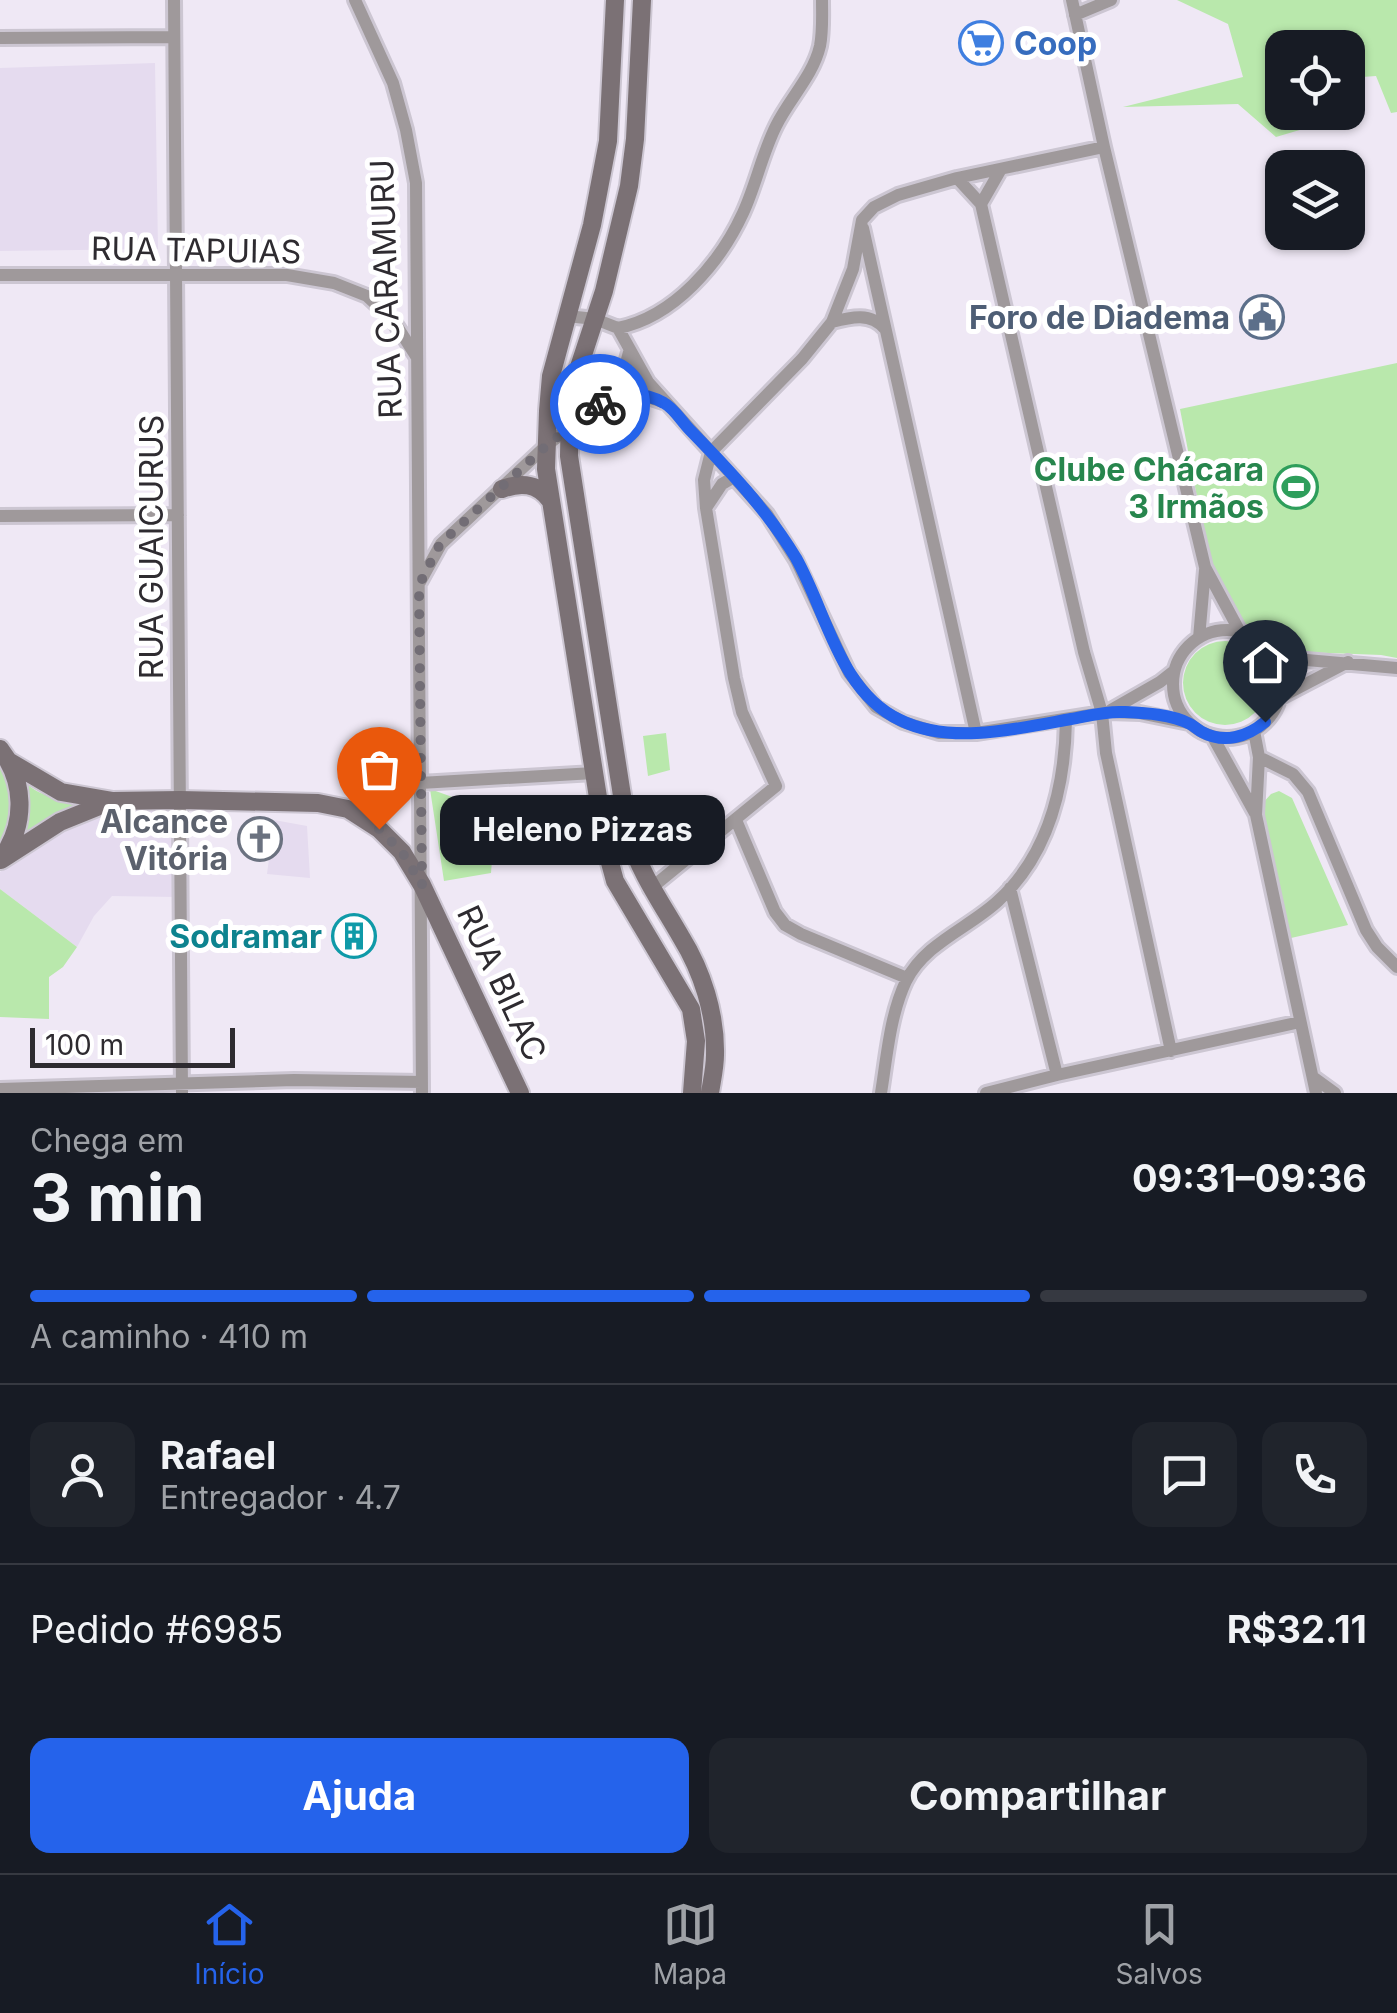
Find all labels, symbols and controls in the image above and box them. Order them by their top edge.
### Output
supermarket icon: Coop [958,20,1004,66]
place label: Coop [1014,24,1097,63]
map controls [1265,30,1365,250]
button: locate [1265,30,1365,130]
button: layers [1265,150,1365,250]
street label: RUA CARAMURU [362,159,410,419]
street label: RUA TAPUIAS [91,229,301,271]
public building icon: Foro de Diadema [1239,294,1285,340]
place label: Foro de Diadema [969,298,1230,337]
courier [550,354,650,454]
icon: bike [573,377,628,432]
street label: RUA GUAICURUS [132,415,171,679]
place label: Clube Chácara 3 Irmãos [1034,450,1264,526]
sports icon: Clube Chácara 3 Irmãos [1273,464,1319,510]
pin [1223,620,1308,723]
icon: home [1238,635,1293,690]
pin [337,727,422,830]
icon: bag [352,742,407,797]
callout: Heleno Pizzas [439,794,724,864]
place label: Alcance Vitória [100,802,228,878]
text: Heleno Pizzas [472,810,693,849]
church icon: Alcance Vitória [237,816,283,862]
street label: RUA BILAC [449,899,555,1067]
building icon: Sodramar [331,913,377,959]
place label: Sodramar [169,917,322,956]
scale bar [30,1023,235,1068]
text: 100 m [45,1028,124,1062]
text: Chega em [30,1121,184,1160]
text: 09:31–09:36 [1132,1155,1367,1201]
text: 3 min [30,1158,205,1237]
text: A caminho · 410 m [30,1317,308,1356]
button: person [30,1422,135,1527]
button: chat [1132,1422,1237,1527]
button: phone [1262,1422,1367,1527]
text: Rafael [160,1432,276,1478]
text: Entregador · 4.7 [160,1478,401,1517]
text: Pedido #6985 [30,1606,283,1652]
text: R$32.11 [1227,1606,1367,1652]
button: Ajuda [30,1738,689,1853]
button: Compartilhar [709,1738,1367,1853]
tab: Início [194,1897,265,1991]
tab: Mapa [653,1897,727,1991]
tab: Salvos [1115,1897,1203,1991]

